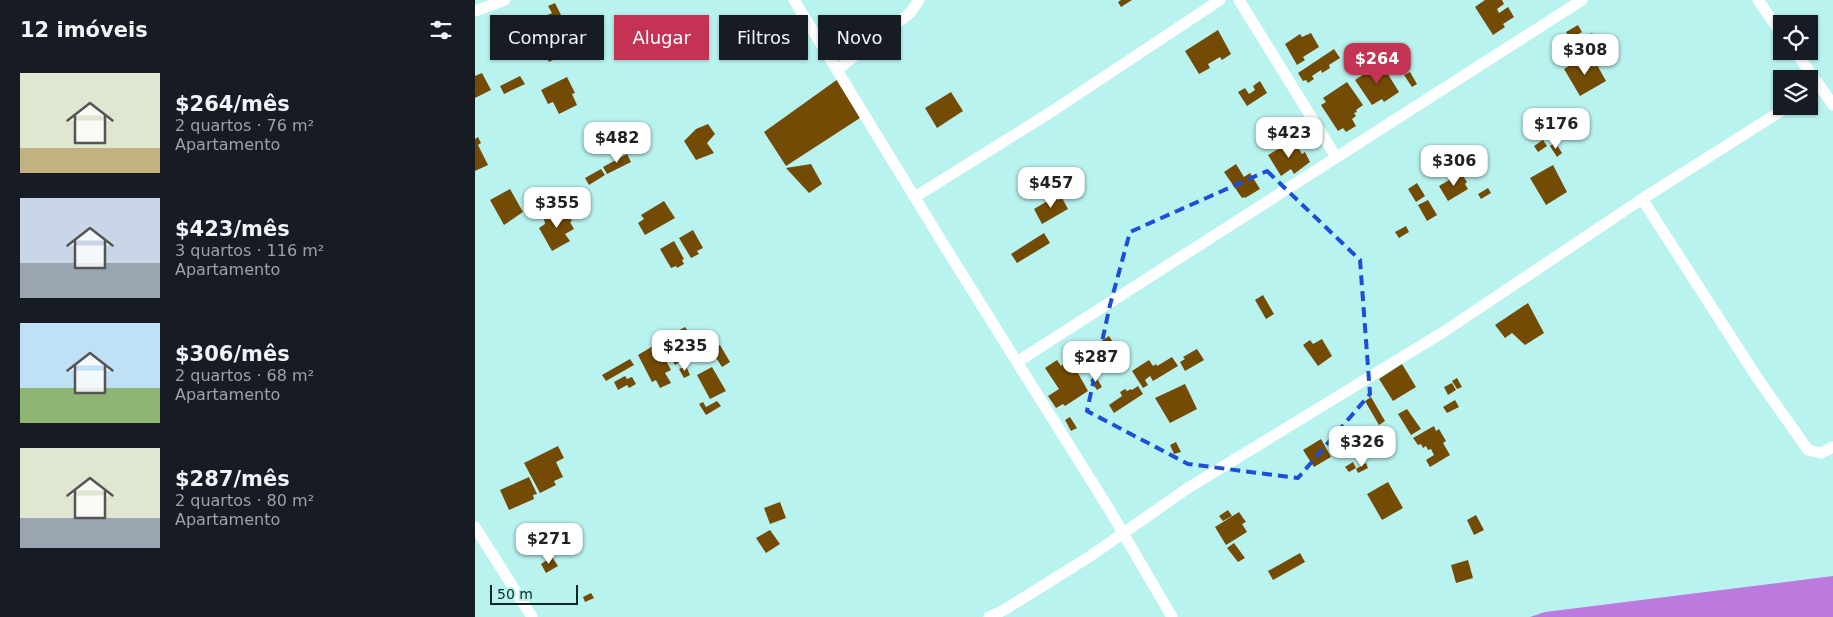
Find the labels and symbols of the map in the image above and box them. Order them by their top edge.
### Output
pin: $308 [1555,34,1615,76]
pin: $264 [1347,42,1407,85]
pin: $176 [1526,108,1586,150]
pin: $423 [1259,116,1319,159]
pin: $482 [587,121,647,164]
pin: $306 [1424,144,1484,187]
pin: $457 [1021,166,1081,209]
pin: $355 [527,186,587,229]
pin: $235 [655,330,715,372]
pin: $287 [1066,340,1126,383]
pin: $326 [1332,426,1392,468]
pin: $271 [519,522,579,565]
scale bar [490,582,577,605]

